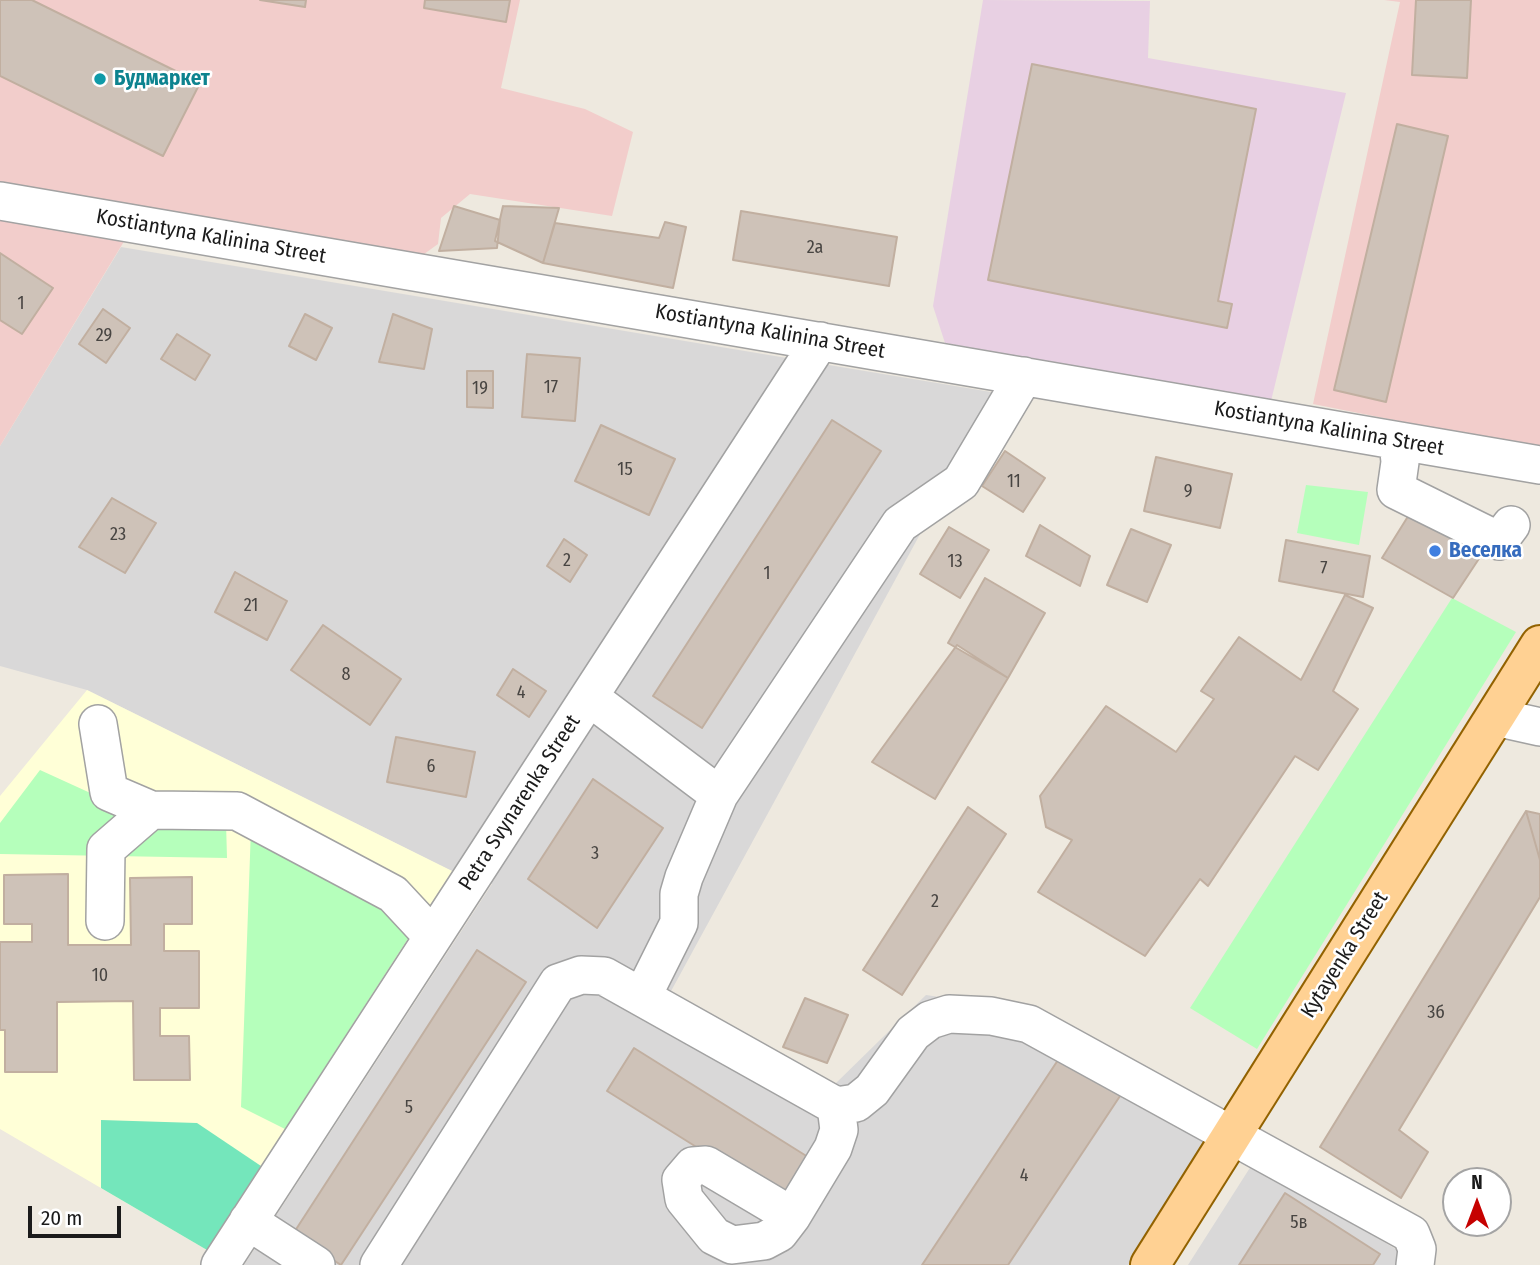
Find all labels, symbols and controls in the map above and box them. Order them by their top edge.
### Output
place label: Будмаркет [114,66,210,92]
marker: Будмаркет [92,71,108,87]
street label: Kostiantyna Kalinina Street [94,204,328,270]
house number: 2а [807,237,823,259]
house number: 1 [17,293,25,315]
street label: Kostiantyna Kalinina Street [653,299,887,365]
house number: 29 [96,325,112,347]
house number: 17 [544,377,558,399]
house number: 19 [472,378,488,400]
street label: Kostiantyna Kalinina Street [1212,396,1446,462]
house number: 15 [617,459,633,481]
house number: 11 [1007,471,1021,493]
house number: 9 [1184,481,1192,503]
house number: 23 [110,524,126,546]
place label: Веселка [1449,538,1522,564]
marker: Веселка [1427,543,1443,559]
house number: 2 [563,550,571,572]
house number: 13 [947,551,963,573]
house number: 7 [1320,558,1328,580]
house number: 1 [763,563,771,585]
house number: 21 [244,595,258,617]
house number: 8 [342,664,350,686]
house number: 4 [517,682,525,704]
street label: Petra Svynarenka Street [454,710,586,896]
house number: 6 [427,756,435,778]
house number: 3 [591,843,599,865]
street label: Kytayenka Street [1296,887,1394,1023]
house number: 2 [931,891,939,913]
house number: 10 [92,965,108,987]
house number: 3б [1427,1002,1445,1024]
house number: 5 [405,1097,413,1119]
house number: 4 [1020,1165,1028,1187]
north arrow [1442,1167,1512,1237]
text: N [1471,1171,1483,1194]
scale bar [32,1192,124,1236]
text: 20 m [41,1205,82,1231]
house number: 5в [1290,1212,1308,1234]

